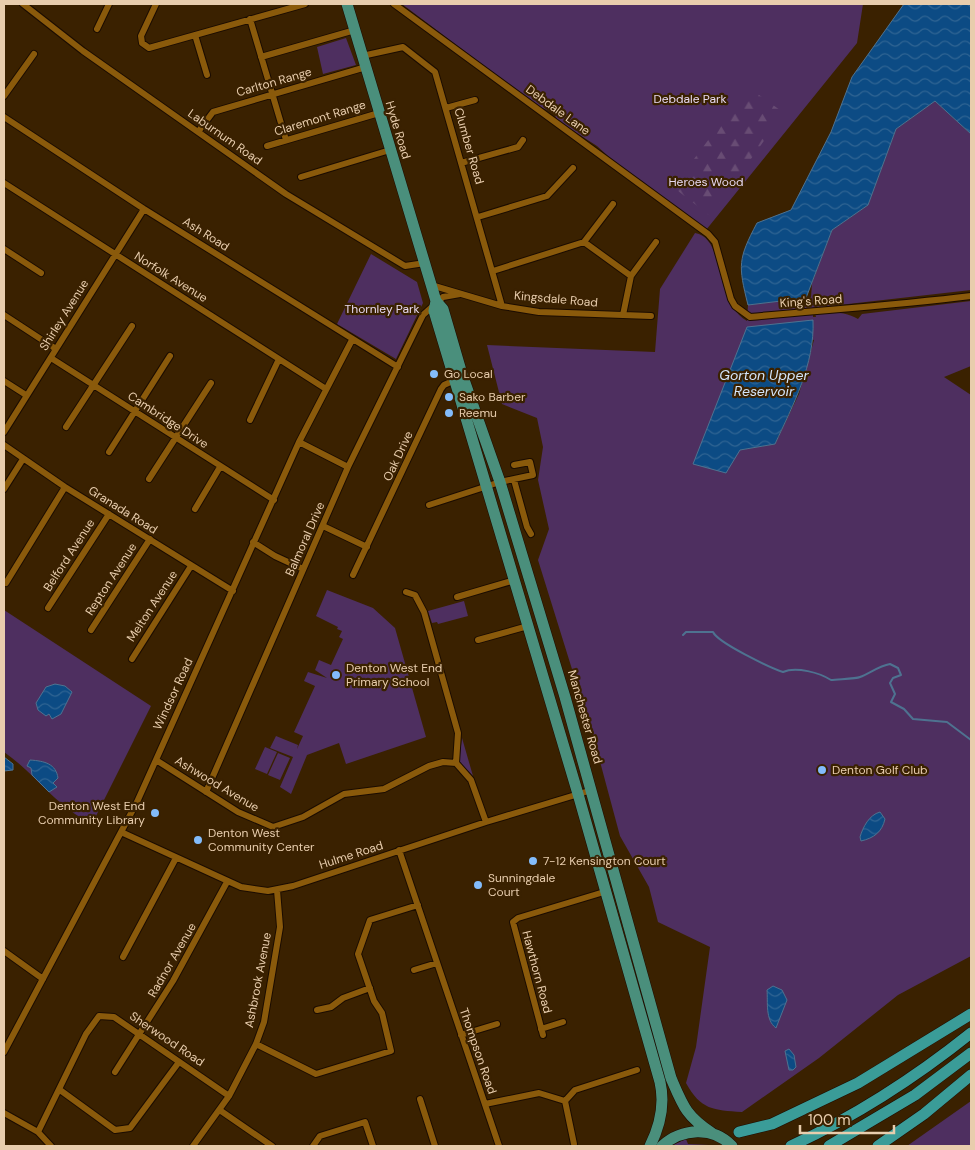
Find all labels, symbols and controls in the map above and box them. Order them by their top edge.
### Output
street label: Carlton Range [234,64,314,100]
street label: Debdale Lane [523,81,594,139]
park label: Debdale Park [653,91,727,107]
street label: Claremont Range [272,96,368,140]
street label: Hyde Road [382,99,414,161]
street label: Laburnum Road [185,105,265,169]
street label: Clumber Road [450,106,488,186]
park label: Heroes Wood [668,174,744,190]
street label: Ash Road [180,213,232,255]
street label: Norfolk Avenue [131,248,211,306]
street label: Shirley Avenue [36,276,92,354]
street label: Kingsdale Road [513,287,599,311]
street label: King's Road [779,291,843,311]
park label: Thornley Park [345,301,419,317]
place label: Go Local [444,366,493,382]
water label: Gorton Upper Reservoir [719,366,810,400]
marker: Go Local [428,368,440,380]
street label: Cambridge Drive [125,388,212,452]
place label: Sako Barber [459,389,526,405]
marker: Sako Barber [443,391,455,403]
place label: Reemu [459,405,497,421]
marker: Reemu [443,407,455,419]
street label: Oak Drive [379,428,417,484]
street label: Granada Road [85,482,161,538]
street label: Balmoral Drive [282,499,329,579]
street label: Belford Avenue [40,516,99,594]
street label: Repton Avenue [82,540,141,618]
street label: Melton Avenue [123,567,181,645]
street label: Windsor Road [149,655,197,733]
place label: Denton West End Primary School [346,660,442,690]
street label: Manchester Road [564,668,606,766]
marker: Denton West End Primary School [330,669,342,681]
street label: Ashwood Avenue [172,753,262,816]
place label: Denton Golf Club [832,762,928,778]
marker: Denton Golf Club [816,764,828,776]
place label: Denton West End Community Library [38,798,145,828]
marker: Denton West End Community Library [149,807,161,819]
place label: Denton West Community Center [208,825,315,855]
marker: Denton West Community Center [192,834,204,846]
street label: Hulme Road [317,837,385,873]
place label: 7-12 Kensington Court [543,853,666,869]
marker: 7-12 Kensington Court [527,855,539,867]
place label: Sunningdale Court [488,870,556,900]
marker: Sunningdale Court [472,879,484,891]
street label: Radnor Avenue [144,920,200,1000]
street label: Hawthorn Road [518,929,556,1015]
street label: Ashbrook Avenue [241,931,275,1029]
street label: Thompson Road [456,1006,500,1096]
street label: Sherwood Road [126,1008,208,1070]
scale bar [800,1102,894,1134]
text: 100 m [808,1110,851,1130]

